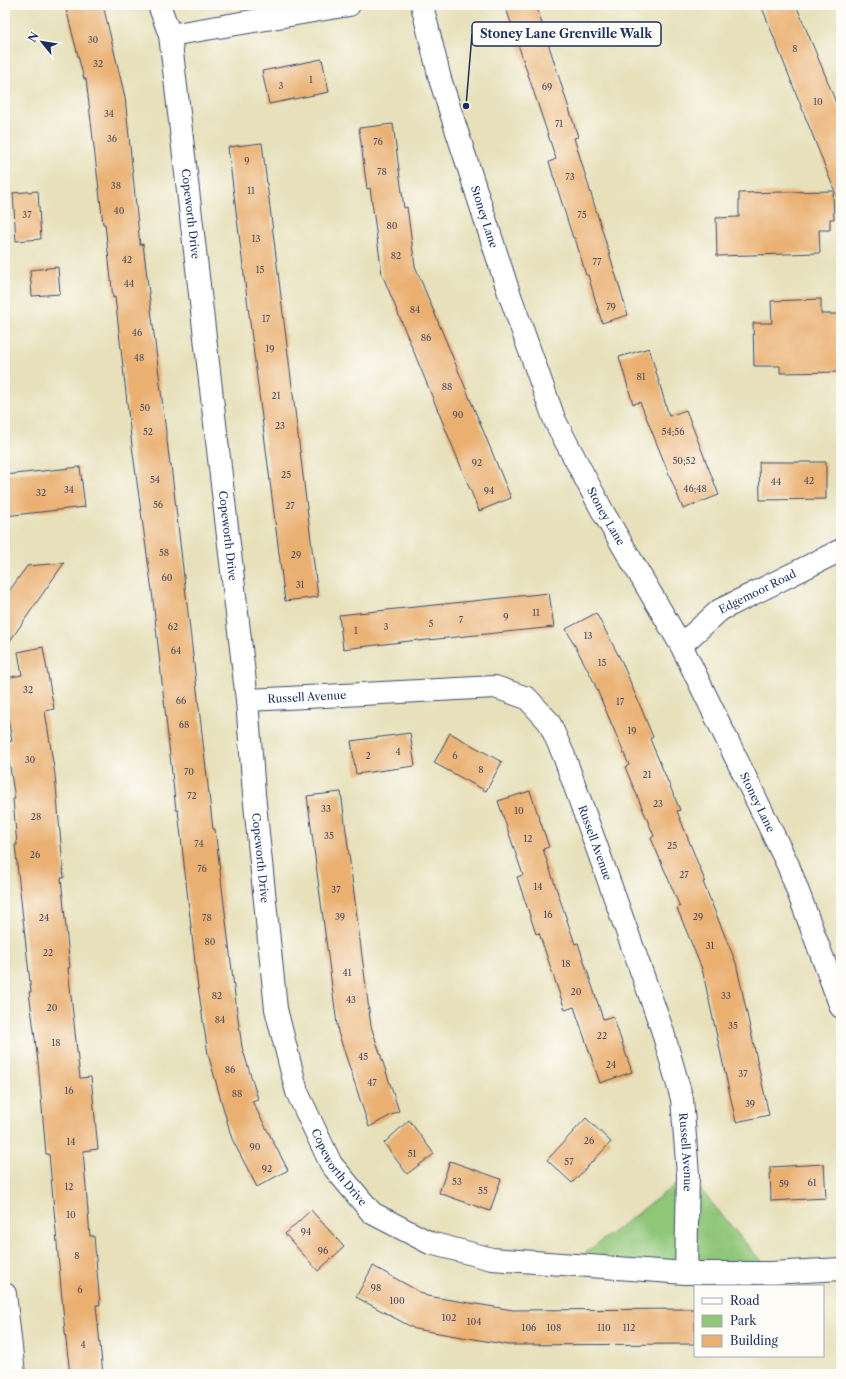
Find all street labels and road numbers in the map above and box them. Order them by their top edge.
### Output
street label: Copeworth Drive [179,168,203,260]
street label: Stoney Lane [468,184,501,250]
street label: Stoney Lane [584,485,628,548]
street label: Copeworth Drive [216,490,240,581]
street label: Edgemoor Road [716,566,799,617]
street label: Russell Avenue [267,688,347,706]
street label: Stoney Lane [737,770,778,835]
street label: Russell Avenue [575,803,615,882]
street label: Copeworth Drive [249,812,272,904]
street label: Russell Avenue [676,1112,695,1192]
street label: Copeworth Drive [308,1126,370,1209]

